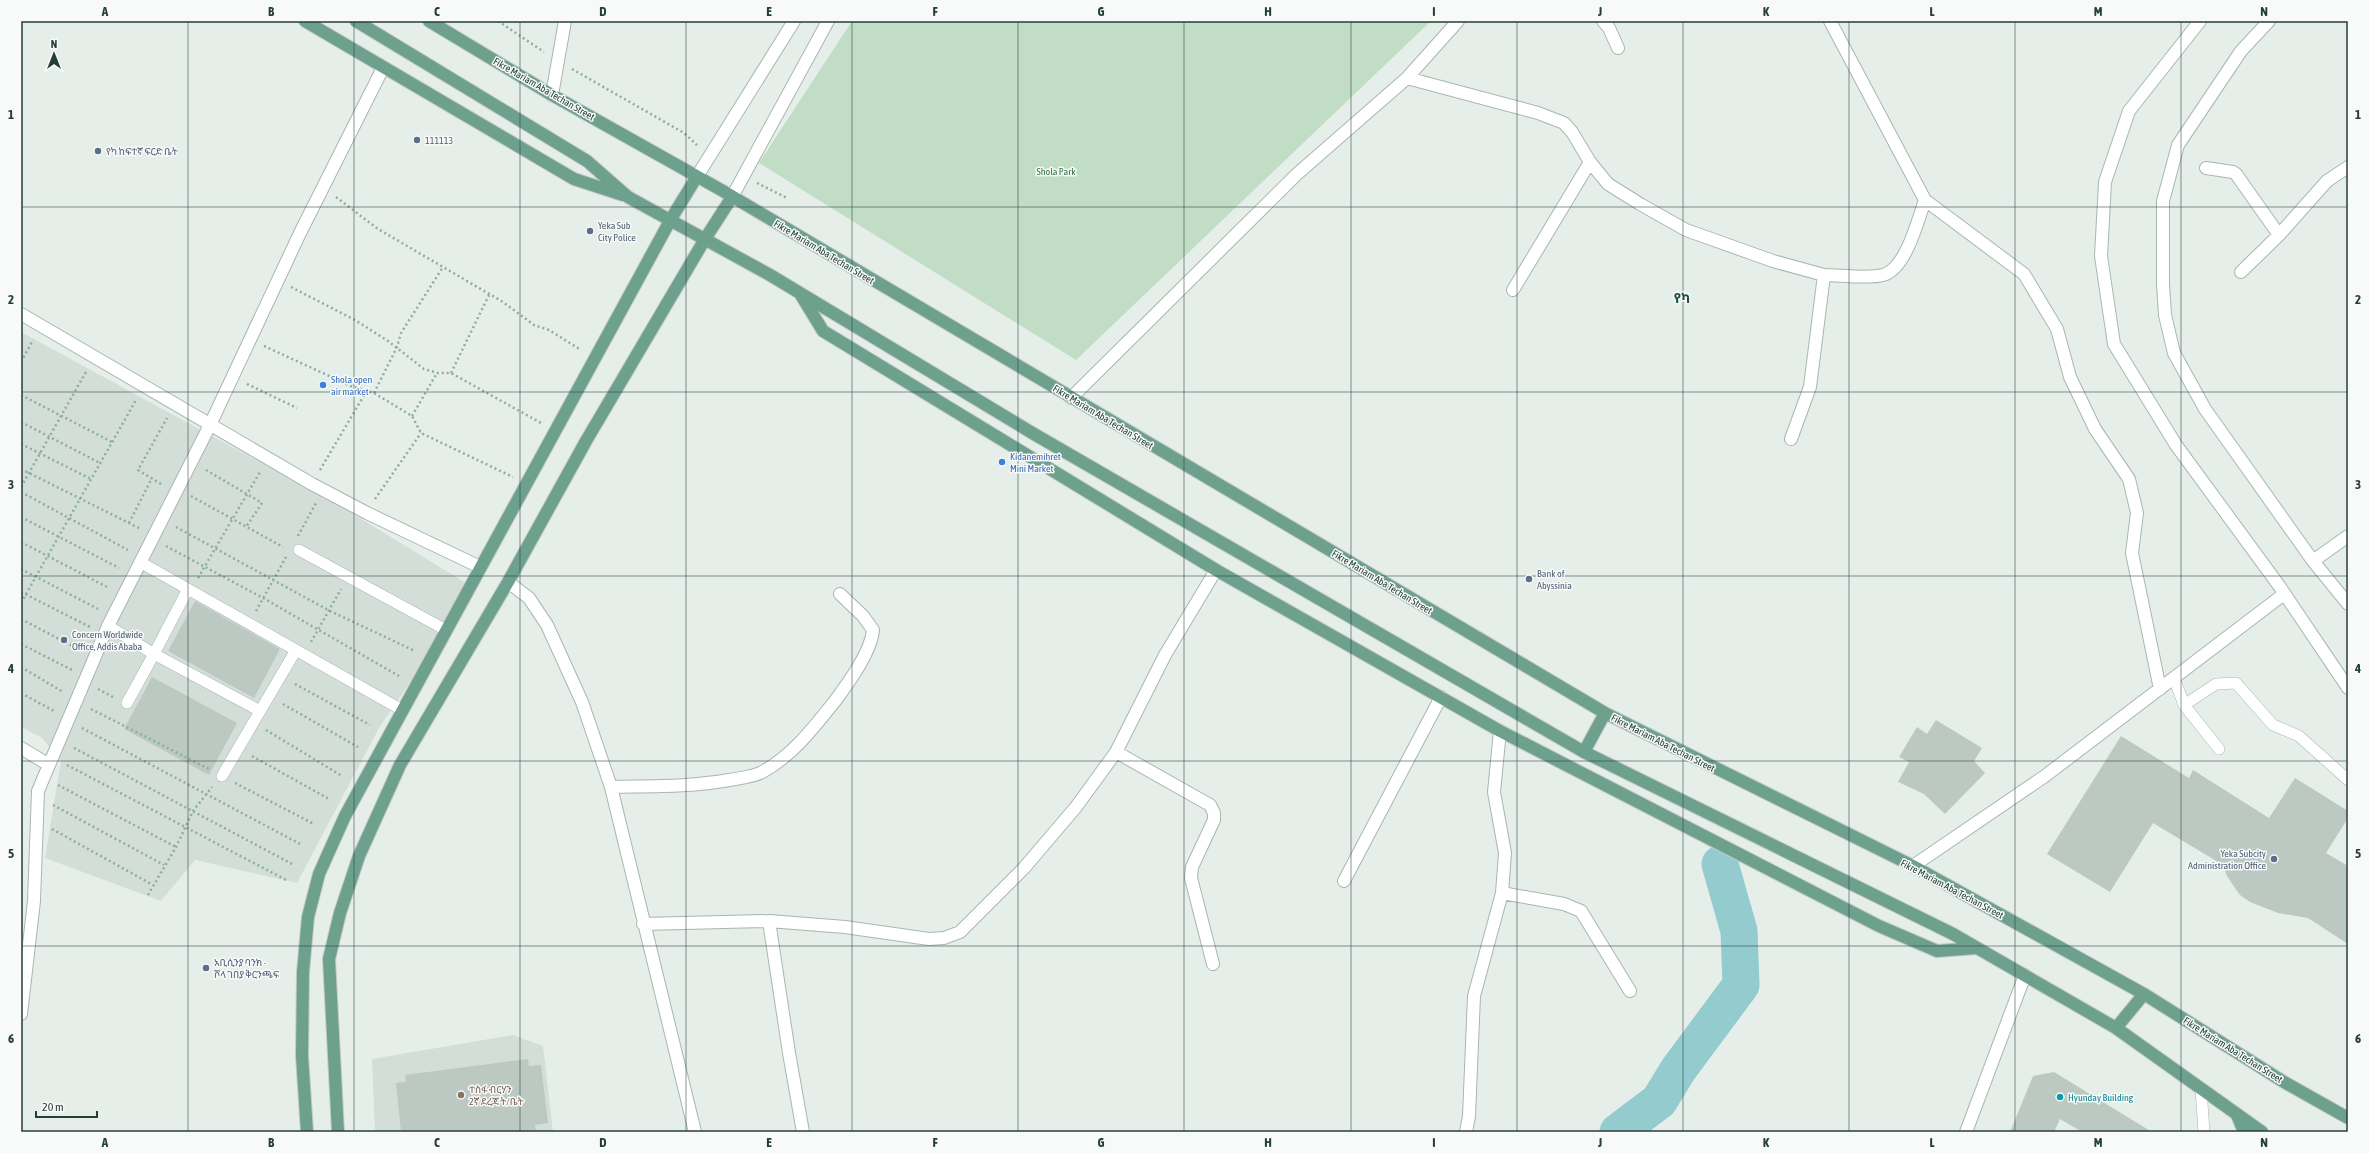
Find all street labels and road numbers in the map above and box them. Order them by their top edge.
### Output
street label: Fikre Mariam Aba Techan Street [492,56,597,122]
street label: Fikre Mariam Aba Techan Street [772,218,876,286]
street label: Fikre Mariam Aba Techan Street [1051,383,1155,451]
street label: Fikre Mariam Aba Techan Street [1330,548,1434,616]
street label: Fikre Mariam Aba Techan Street [1609,712,1717,774]
street label: Fikre Mariam Aba Techan Street [1899,857,2005,921]
street label: Fikre Mariam Aba Techan Street [2181,1015,2285,1085]

